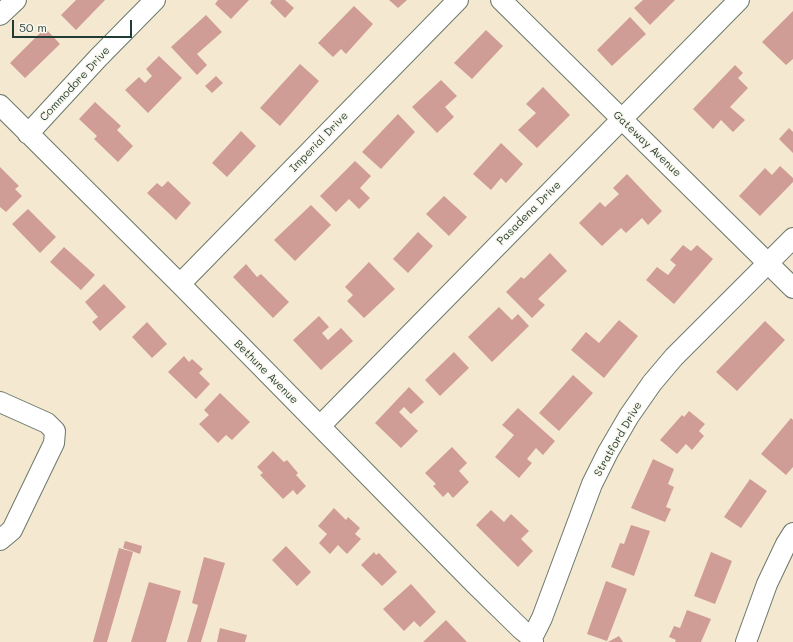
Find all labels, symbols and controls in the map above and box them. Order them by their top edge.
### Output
scale bar [14,12,134,38]
text: 50 m [19,19,47,35]
street label: Commodore Drive [37,44,113,124]
street label: Gateway Avenue [610,108,684,180]
street label: Imperial Drive [287,109,351,175]
street label: Pasadena Drive [494,178,564,248]
street label: Bethune Avenue [231,337,301,407]
street label: Stratford Drive [591,399,645,479]

